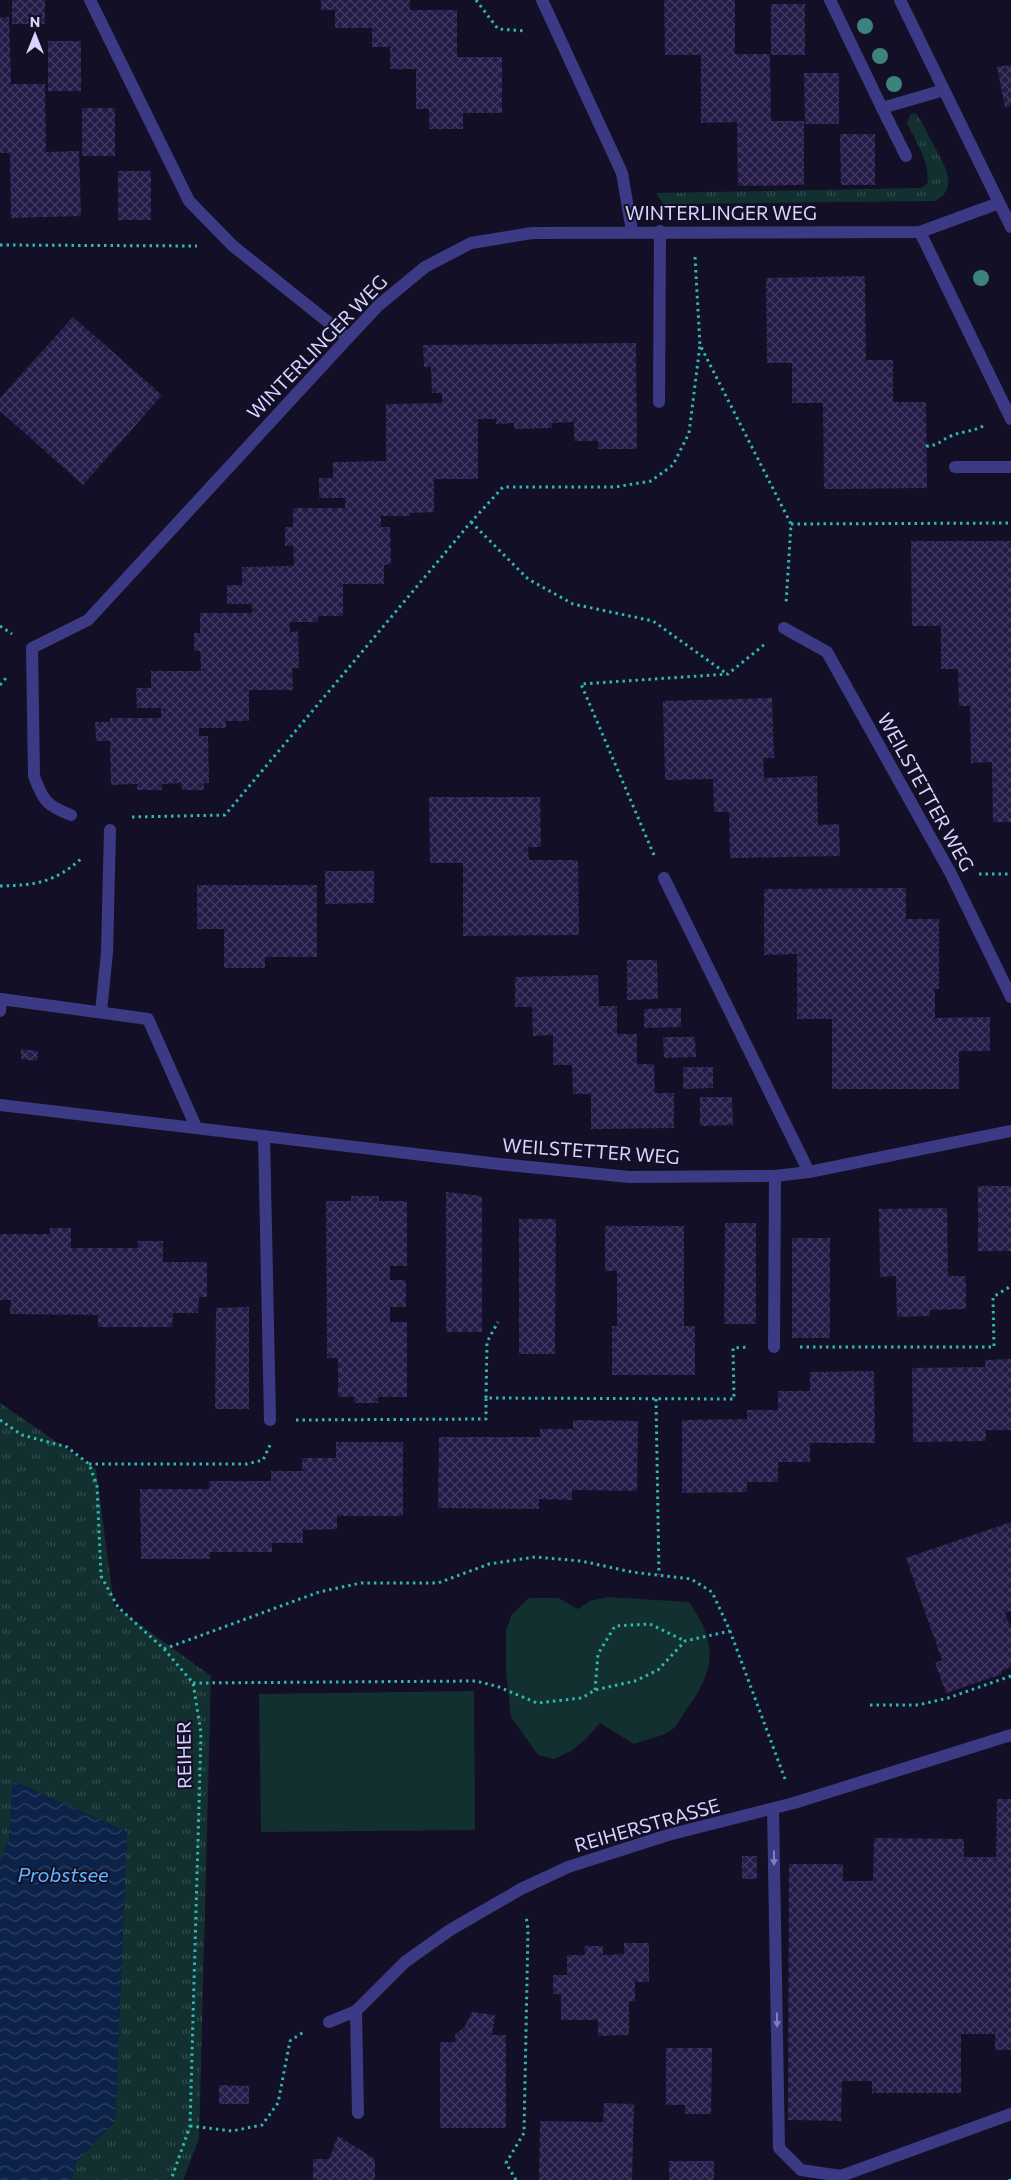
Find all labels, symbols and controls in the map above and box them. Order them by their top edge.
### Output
north arrow [10,10,60,60]
text: N [30,13,40,30]
street label: WINTERLINGER WEG [625,201,817,224]
street label: WINTERLINGER WEG [242,270,392,424]
street label: WEILSTETTER WEG [873,708,980,875]
street label: WEILSTETTER WEG [502,1133,681,1168]
street label: REIHER [171,1721,196,1789]
street label: REIHERSTRASSE [572,1793,722,1856]
one-way arrow [770,1850,778,1866]
water label: Probstsee [17,1862,109,1886]
one-way arrow [773,2013,781,2029]

